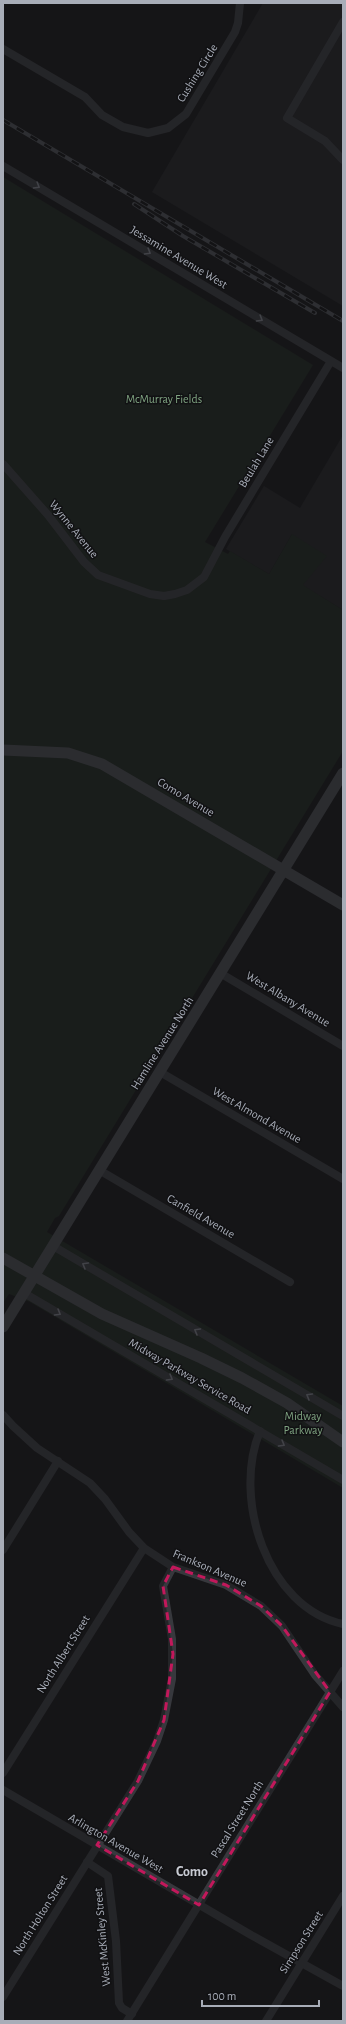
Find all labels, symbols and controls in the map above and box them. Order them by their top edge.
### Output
street label: Cushing Circle [174,42,220,104]
one-way arrow [33,181,40,188]
street label: Jessamine Avenue West [129,223,230,291]
one-way arrow [144,248,151,255]
one-way arrow [256,314,263,321]
park label: McMurray Fields [126,393,202,406]
street label: Beulah Lane [236,435,276,489]
street label: Wynne Avenue [46,498,101,561]
street label: Como Avenue [155,775,217,819]
street label: West Albany Avenue [243,969,332,1030]
street label: Hamline Avenue North [129,994,195,1092]
street label: West Almond Avenue [210,1085,304,1145]
street label: Canfield Avenue [165,1192,237,1240]
one-way arrow [82,1262,89,1269]
one-way arrow [54,1308,61,1315]
one-way arrow [194,1328,201,1335]
street label: Midway Parkway Service Road [126,1336,253,1417]
one-way arrow [166,1374,173,1381]
one-way arrow [306,1394,313,1401]
park label: Midway Parkway [283,1410,323,1437]
one-way arrow [278,1440,285,1447]
street label: Frankson Avenue [171,1547,249,1589]
street label: North Albert Street [34,1613,92,1695]
street label: Pascal Street North [208,1778,266,1860]
street label: Arlington Avenue West [67,1811,166,1875]
district label: Como [176,1865,208,1879]
street label: North Holton Street [10,1873,70,1957]
street label: West McKinley Street [92,1887,113,1987]
street label: Simpson Street [277,1909,325,1975]
scale bar [202,1982,319,2008]
text: 100 m [208,1990,236,2002]

